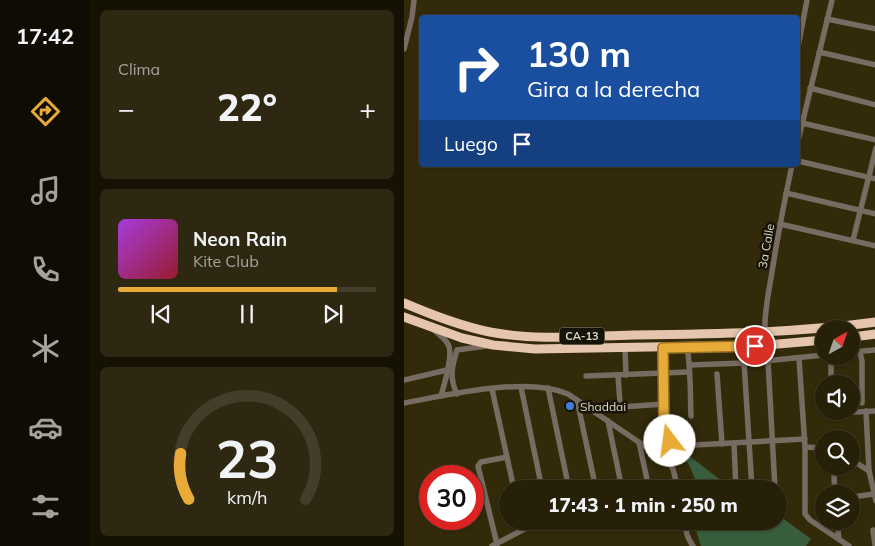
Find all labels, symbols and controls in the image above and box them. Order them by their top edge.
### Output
text: 17:42 [16,22,74,50]
text: 130 m [527,32,631,76]
icon: right [444,35,509,100]
text: Clima [118,59,160,79]
text: Gira a la derecha [527,75,700,103]
text: 22° [217,83,277,131]
text: − [118,91,135,126]
text: + [359,91,376,126]
icon: directions [28,94,63,129]
icon: arrive [508,130,536,158]
text: Luego [444,132,498,156]
icon: music [28,173,63,208]
street label: 3a Calle [755,223,777,269]
text: Neon Rain [193,227,287,251]
text: Kite Club [193,251,259,271]
icon: phone [28,252,63,287]
icon: previous [147,300,175,328]
icon: pause [233,300,261,328]
icon: next [319,300,347,328]
north arrow [815,320,860,365]
map controls [815,320,860,530]
pin [734,325,776,367]
road number: CA-13 [560,328,604,344]
icon: climate [28,331,63,366]
icon: arrive [741,332,769,360]
button: sound [815,375,860,420]
place label: Shaddai [580,399,626,414]
marker: Shaddai [564,400,576,412]
icon: car [28,410,63,445]
position arrow [643,414,695,466]
text: 23 [216,426,278,491]
button: search [815,430,860,475]
speed limit sign: 30 [419,465,484,530]
button: layers [815,485,860,530]
text: km/h [227,486,267,508]
icon: filters [28,489,63,524]
text: 17:43 · 1 min · 250 m [548,493,738,517]

